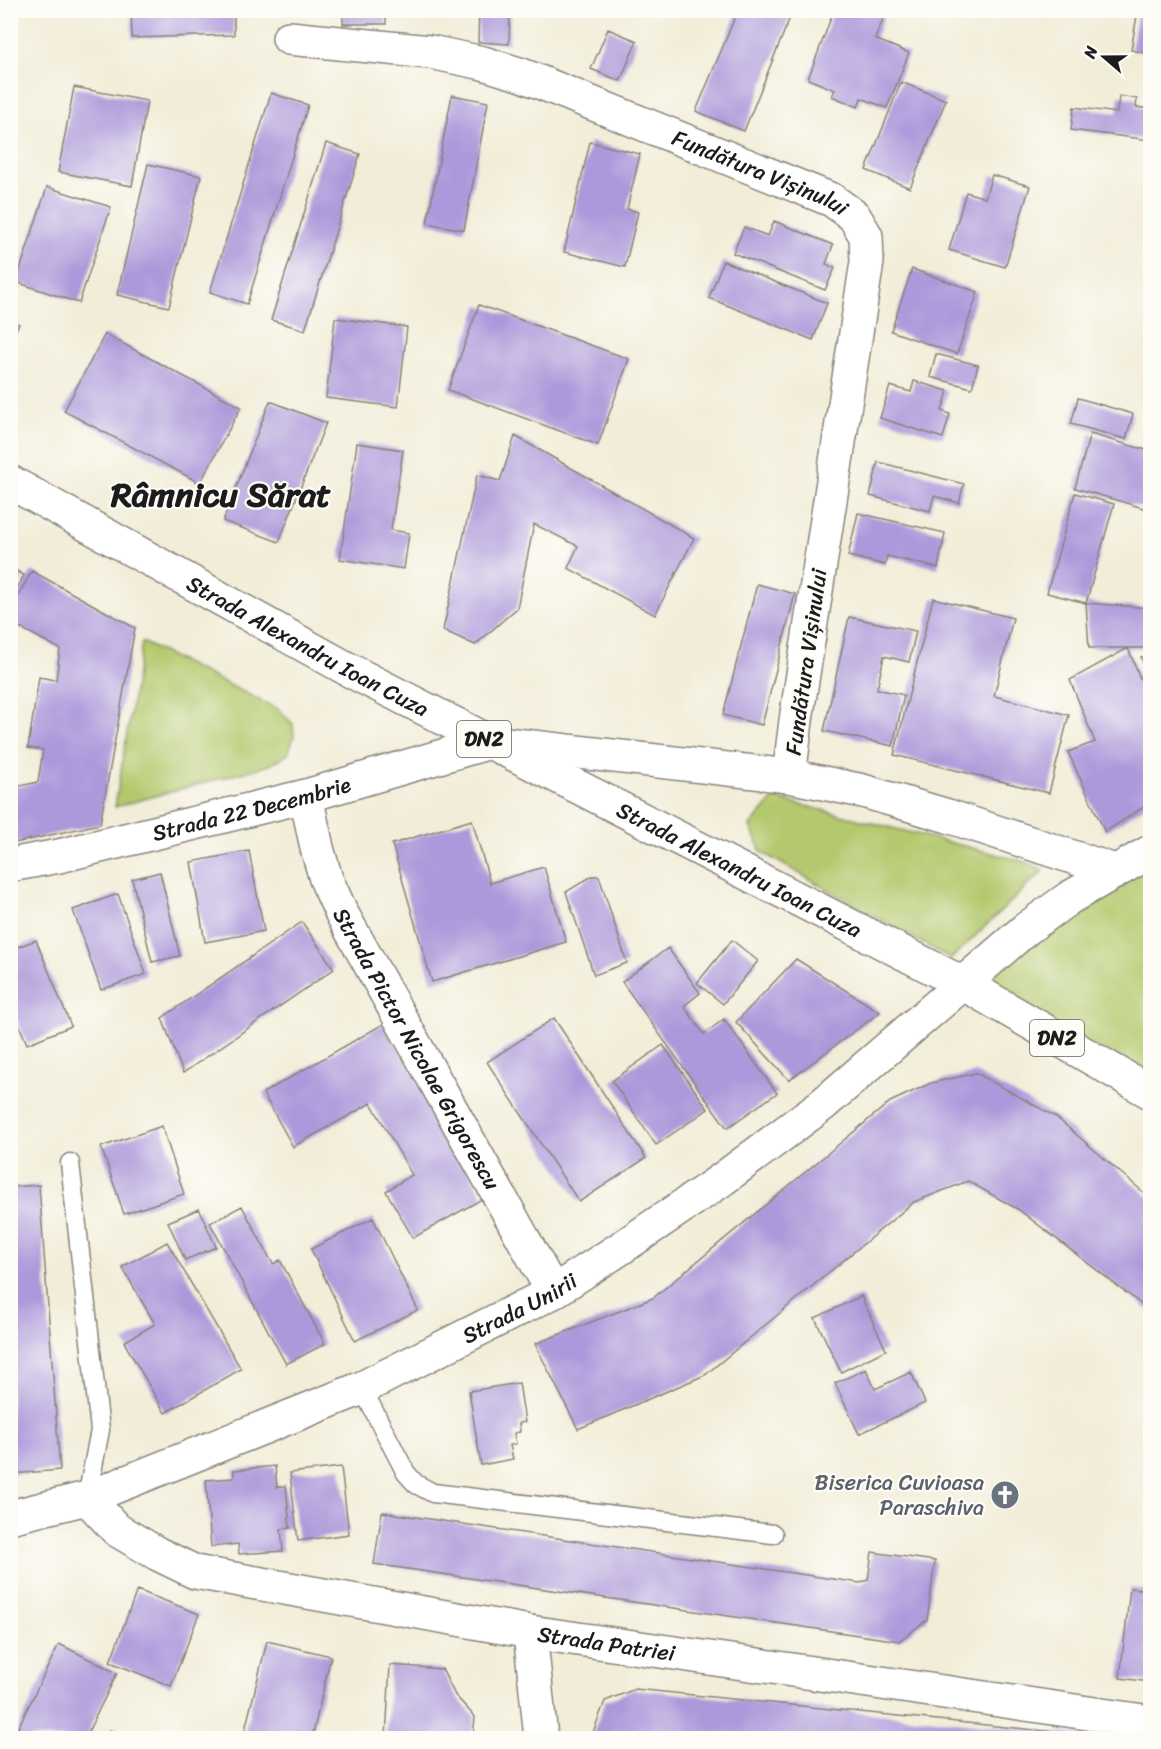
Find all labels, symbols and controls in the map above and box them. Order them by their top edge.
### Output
north arrow [1074,27,1134,87]
text: N [1075,41,1106,63]
street label: Fundătura Vișinului [666,118,858,226]
district label: Râmnicu Sărat [110,465,331,525]
street label: Strada Alexandru Ioan Cuza [179,564,436,727]
street label: Fundătura Vișinului [774,565,839,758]
road number: DN2 [457,721,511,757]
street label: Strada 22 Decembrie [148,764,356,852]
street label: Strada Alexandru Ioan Cuza [610,790,869,948]
street label: Strada Pictor Nicolae Grigorescu [322,900,512,1197]
road number: DN2 [1030,1020,1084,1056]
street label: Strada Unirii [455,1261,586,1354]
place label: Biserica Cuvioasa Paraschiva [815,1463,984,1527]
church icon: Biserica Cuvioasa Paraschiva [989,1479,1021,1511]
street label: Strada Patriei [535,1614,679,1672]

